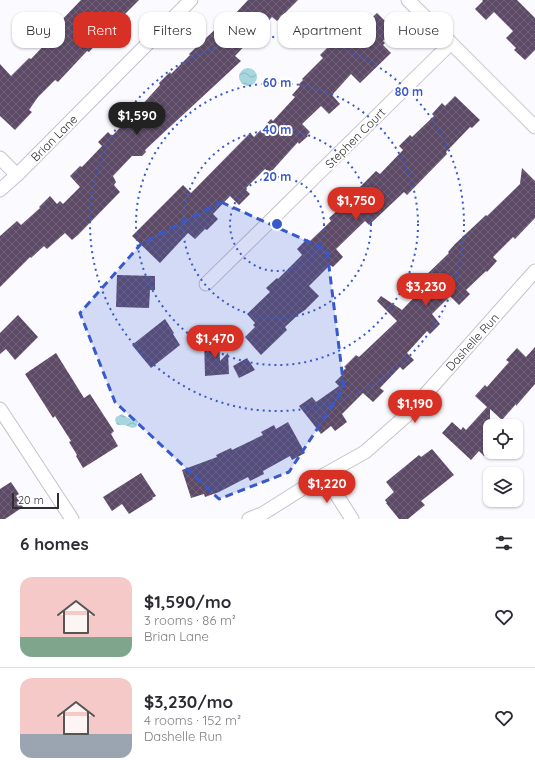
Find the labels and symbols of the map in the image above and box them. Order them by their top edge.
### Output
text: 60 m [263,75,291,90]
text: 80 m [395,84,423,99]
pin: $1,590 [104,102,170,136]
street label: Stephen Court [322,105,388,171]
street label: Brian Lane [28,111,81,164]
text: 40 m [263,122,291,137]
text: 20 m [263,169,291,184]
pin: $1,750 [323,187,389,221]
centre of rings [270,217,284,231]
pin: $3,230 [393,273,459,307]
street label: Dashelle Run [442,310,502,374]
pin: $1,470 [182,325,248,359]
pin: $1,190 [382,390,448,424]
pin: $1,220 [294,470,360,504]
scale bar [12,491,59,510]

